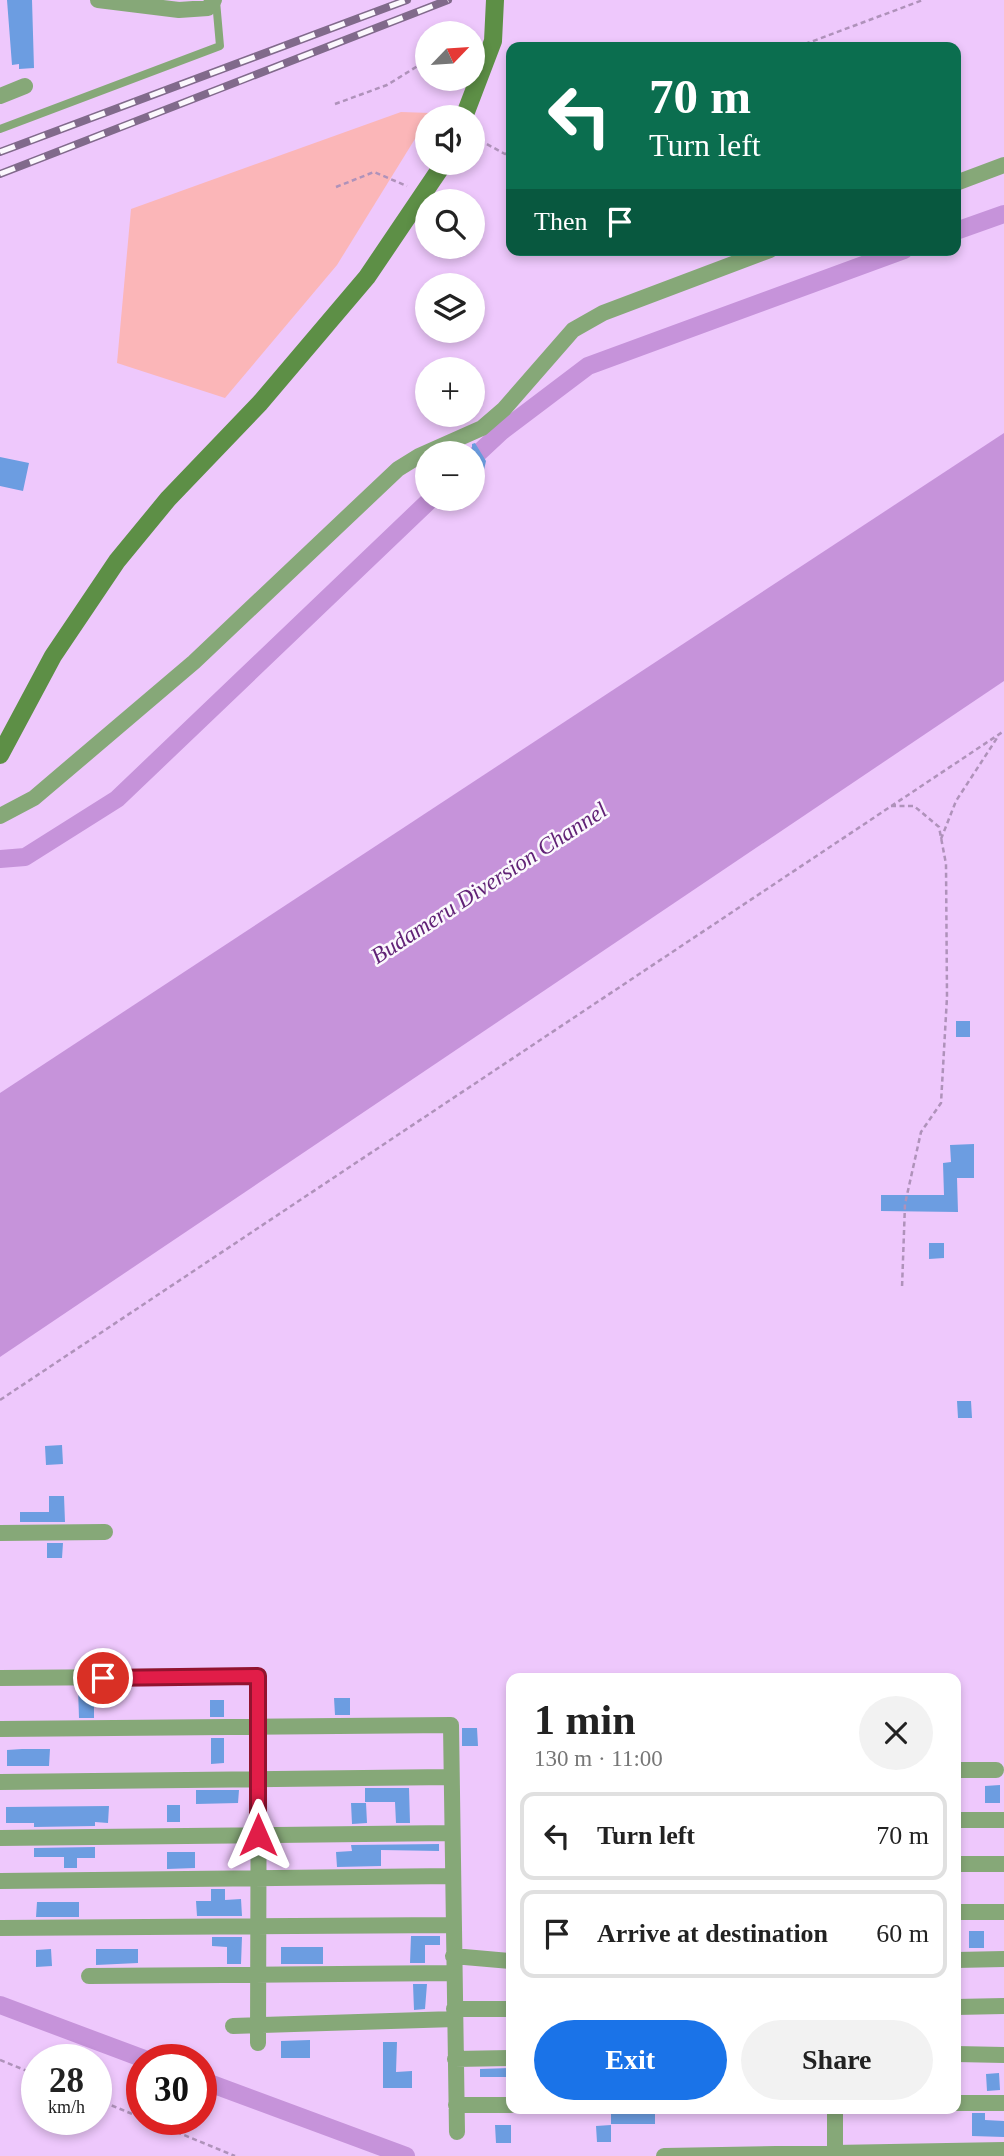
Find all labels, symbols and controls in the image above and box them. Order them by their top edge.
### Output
north arrow [415,21,485,91]
map controls [415,21,485,511]
text: 70 m [649,69,751,124]
icon: left [534,70,625,161]
button: sound [415,105,485,175]
text: Turn left [649,127,761,163]
button: search [415,189,485,259]
icon: arrive [601,203,639,241]
text: Then [534,207,587,236]
button: layers [415,273,485,343]
button: + [415,357,485,427]
button: − [415,441,485,511]
water label: Budameru Diversion Channel [366,797,612,969]
pin [73,1648,133,1708]
icon: arrive [84,1659,122,1697]
button: close [859,1696,933,1770]
text: 1 min [534,1697,636,1743]
text: 130 m · 11:00 [534,1746,663,1771]
position arrow [221,1798,295,1872]
icon: left [538,1817,576,1855]
text: Turn left [597,1821,695,1850]
text: 70 m [876,1821,929,1850]
icon: arrive [538,1915,576,1953]
text: Arrive at destination [597,1919,828,1948]
text: 60 m [876,1919,929,1948]
button: Exit [534,2020,727,2100]
button: Share [741,2020,933,2100]
speed limit sign: 30 [126,2044,217,2135]
text: 28 [49,2061,84,2100]
text: km/h [48,2097,85,2117]

